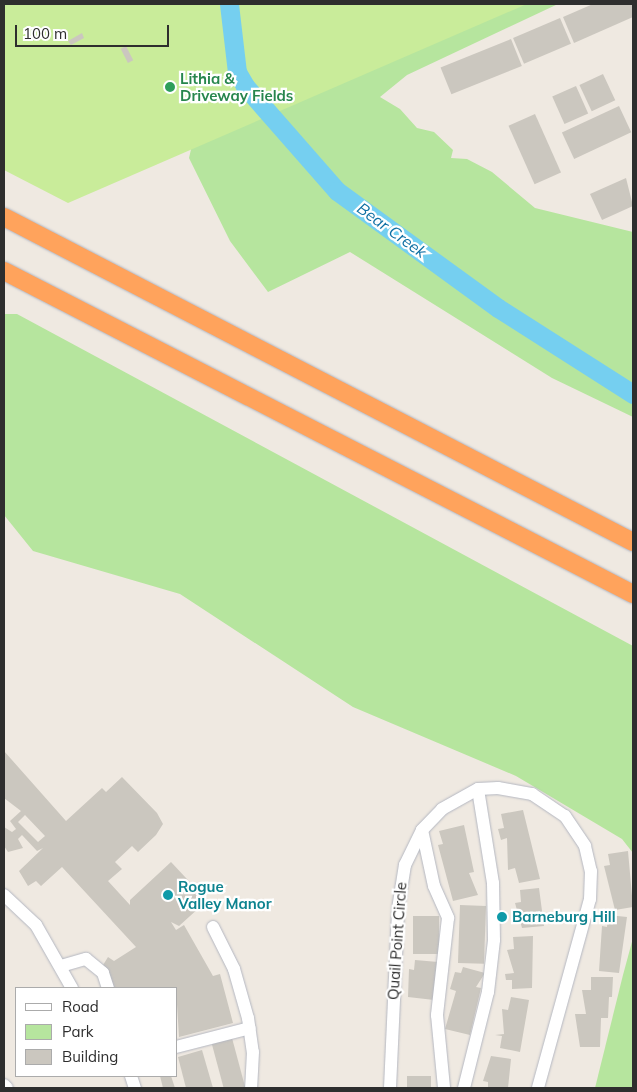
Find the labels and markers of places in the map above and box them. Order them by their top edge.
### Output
place label: Lithia & Driveway Fields [180,69,293,104]
marker: Lithia & Driveway Fields [164,81,176,93]
place label: Rogue Valley Manor [178,877,272,912]
marker: Rogue Valley Manor [162,889,174,901]
place label: Barneburg Hill [512,908,616,926]
marker: Barneburg Hill [496,911,508,923]

